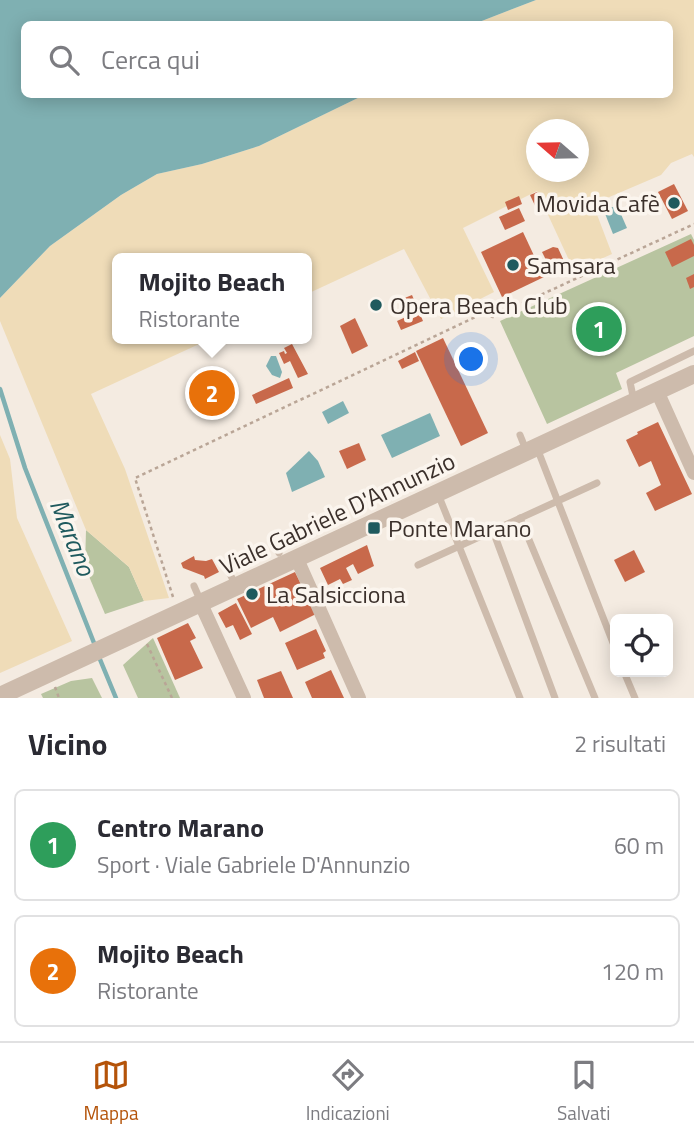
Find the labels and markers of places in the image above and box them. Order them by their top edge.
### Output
place label: Movida Cafè [536,185,660,221]
marker: Movida Cafè [666,195,682,211]
place label: Samsara [527,247,616,283]
marker: Samsara [505,257,521,273]
place label: Opera Beach Club [390,287,568,323]
marker: Opera Beach Club [368,297,384,313]
pin: 1 [576,303,622,355]
pin: 2 [189,367,235,419]
place label: Ponte Marano [388,510,532,546]
marker: Ponte Marano [366,520,382,536]
place label: La Salsicciona [266,576,405,612]
marker: La Salsicciona [244,586,260,602]

